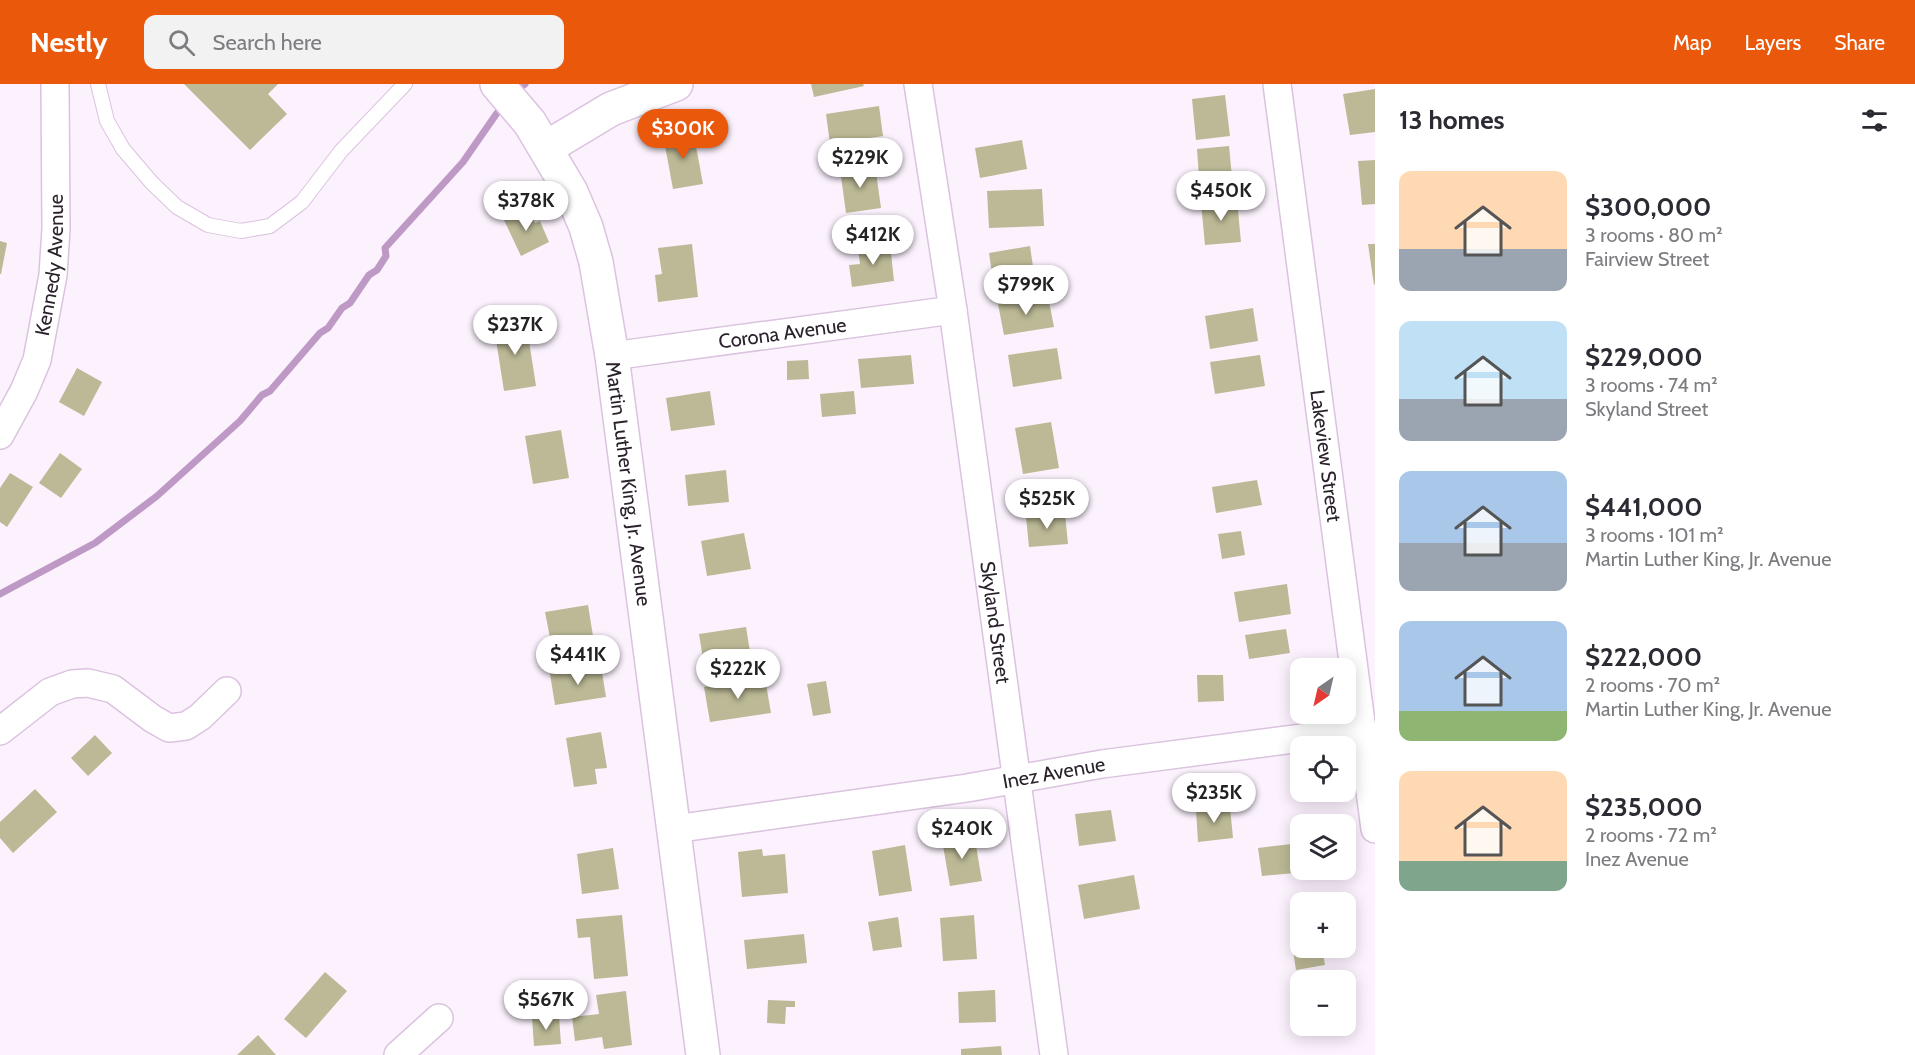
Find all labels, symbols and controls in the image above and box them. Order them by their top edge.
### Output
search box [144,15,564,69]
text: Nestly [30,25,108,59]
icon: search [165,26,198,59]
text: Search here [213,29,322,56]
text: Map [1673,30,1712,55]
text: Layers [1745,30,1801,55]
text: Share [1834,30,1885,55]
text: 13 homes [1399,104,1505,136]
icon: filters [1858,104,1891,137]
pin: $300K [641,109,725,160]
text: $300K [651,116,715,140]
pin: $229K [818,138,902,189]
text: $229K [832,145,888,169]
pin: $450K [1179,171,1263,222]
text: $450K [1190,178,1252,202]
pin: $378K [484,181,568,232]
text: $378K [497,188,555,212]
text: $300,000 [1585,191,1711,223]
street label: Kennedy Avenue [30,194,68,338]
icon: home [1447,195,1519,267]
pin: $412K [831,215,915,266]
text: $412K [846,222,900,246]
text: 3 rooms · 80 m² [1585,223,1723,247]
text: Fairview Street [1585,247,1709,271]
pin: $799K [984,265,1068,316]
text: $799K [998,272,1054,296]
pin: $237K [473,305,557,356]
text: $237K [487,312,543,336]
street label: Corona Avenue [717,312,848,354]
text: $229,000 [1585,341,1703,373]
icon: home [1447,345,1519,417]
street label: Martin Luther King, Jr. Avenue [601,360,656,608]
text: 3 rooms · 74 m² [1585,373,1718,397]
street label: Lakeview Street [1305,388,1347,524]
text: Skyland Street [1585,397,1708,421]
pin: $525K [1005,479,1089,530]
text: $525K [1019,486,1075,510]
text: $441,000 [1585,491,1703,523]
icon: home [1447,495,1519,567]
text: 3 rooms · 101 m² [1585,523,1724,547]
text: Martin Luther King, Jr. Avenue [1585,547,1831,571]
street label: Skyland Street [975,560,1016,685]
pin: $441K [536,635,620,686]
text: $222,000 [1585,641,1702,673]
text: $441K [550,642,606,666]
icon: home [1447,645,1519,717]
pin: $222K [696,649,780,700]
text: $222K [710,656,766,680]
north arrow [1290,658,1356,724]
map controls [1290,658,1356,1036]
text: 2 rooms · 70 m² [1585,673,1720,697]
text: Martin Luther King, Jr. Avenue [1585,697,1831,721]
button: locate [1290,736,1356,802]
street label: Inez Avenue [1001,752,1107,793]
pin: $235K [1172,773,1256,824]
text: $235K [1186,780,1242,804]
text: $235,000 [1585,791,1703,823]
icon: home [1447,795,1519,867]
pin: $240K [920,809,1004,860]
button: layers [1290,814,1356,880]
text: $240K [931,816,993,840]
text: 2 rooms · 72 m² [1585,823,1717,847]
text: Inez Avenue [1585,847,1689,871]
button: + [1290,892,1356,958]
button: − [1290,970,1356,1036]
pin: $567K [504,980,588,1031]
text: $567K [518,987,574,1011]

